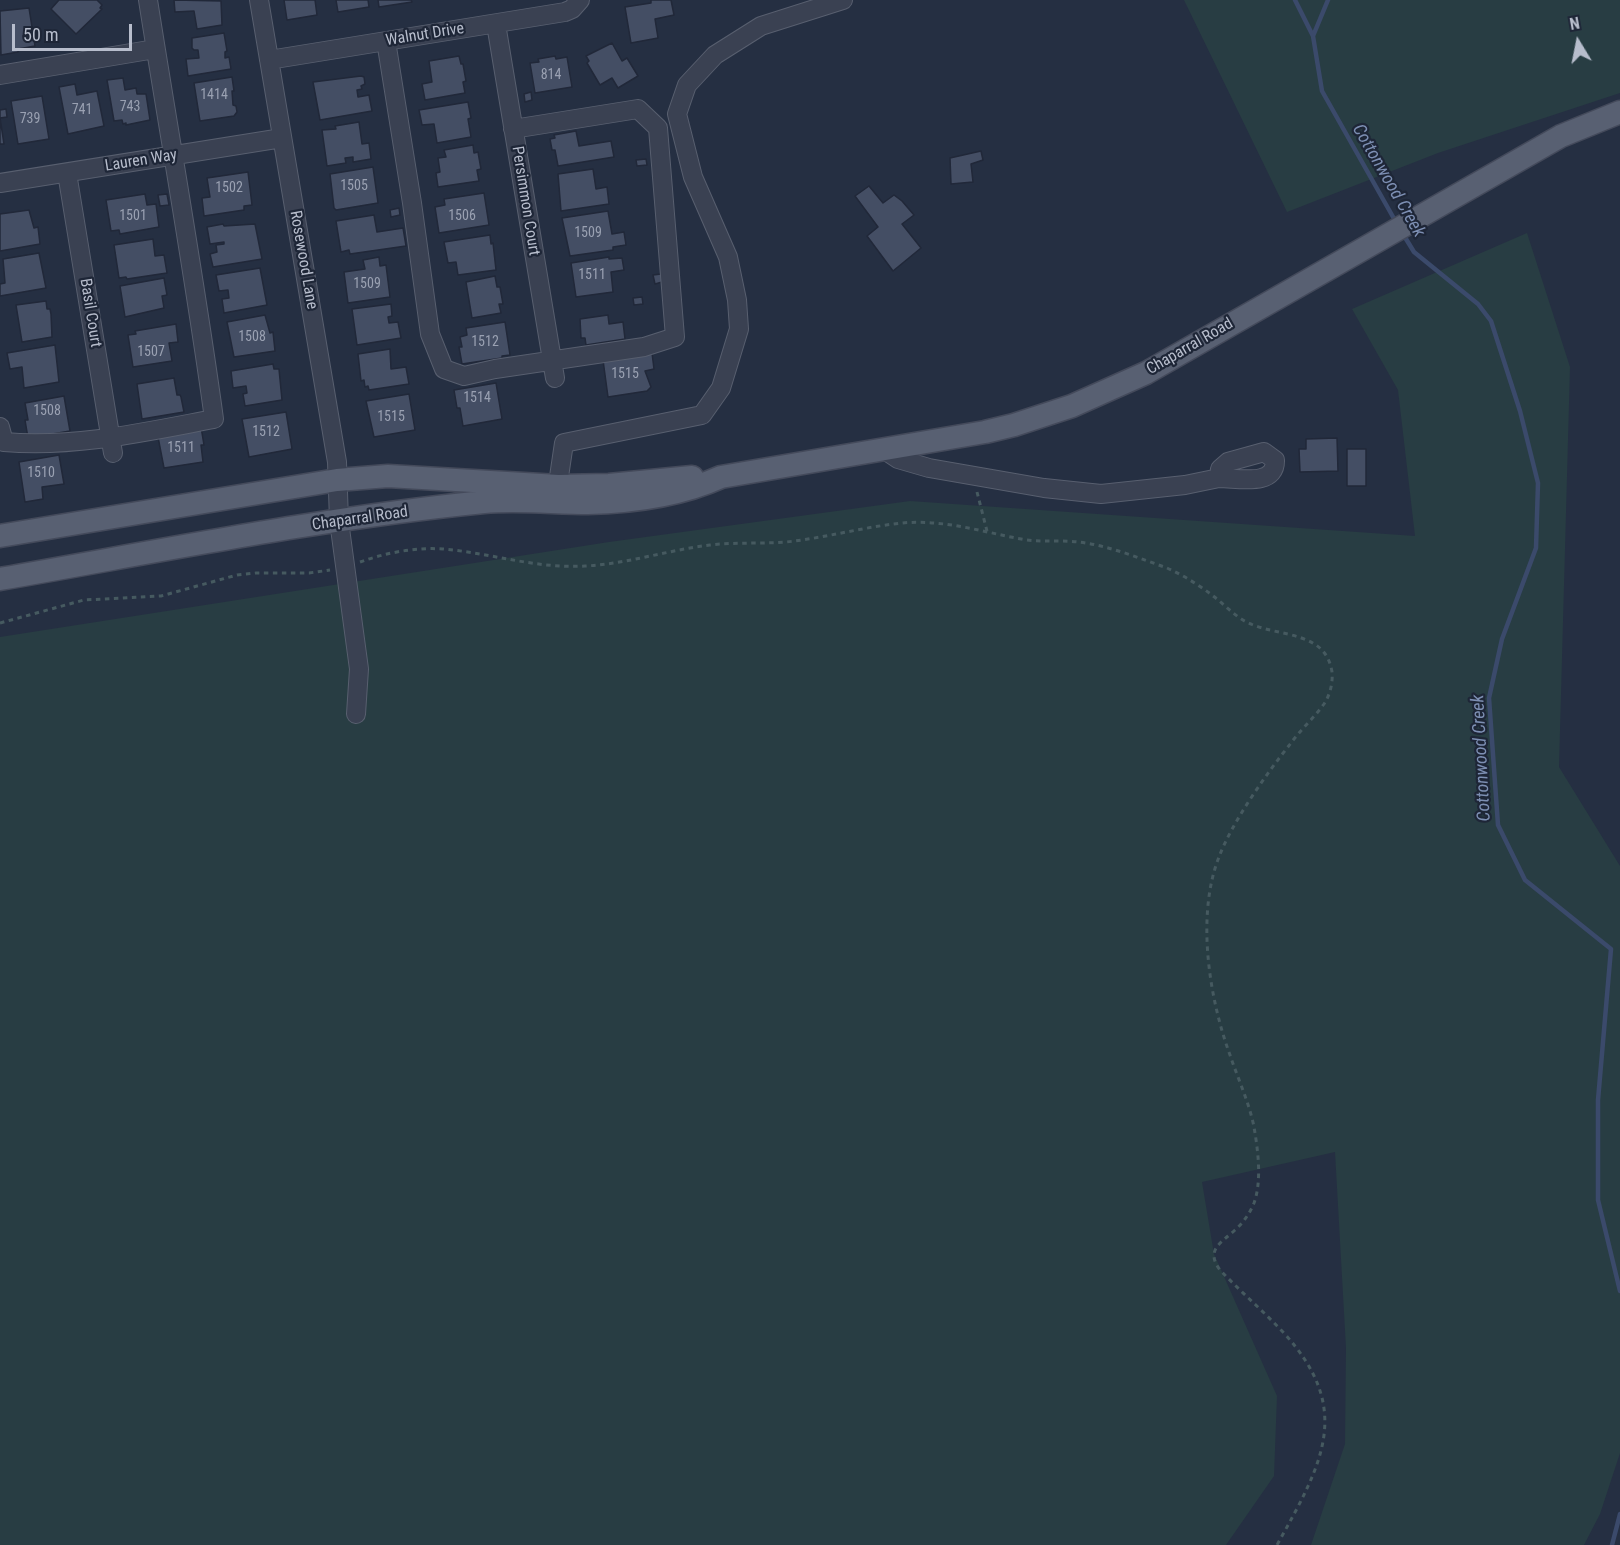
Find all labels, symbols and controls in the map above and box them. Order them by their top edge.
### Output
scale bar [15,12,135,50]
north arrow [1548,12,1608,72]
text: N [1568,14,1581,34]
street label: Walnut Drive [384,19,466,51]
text: 50 m [23,24,58,45]
house number: 814 [541,67,561,83]
house number: 1414 [200,87,228,103]
house number: 743 [120,99,140,115]
house number: 741 [72,102,92,118]
house number: 739 [20,111,40,127]
water label: Cottonwood Creek [1347,121,1429,241]
street label: Persimmon Court [507,145,543,257]
street label: Lauren Way [104,146,178,176]
house number: 1505 [340,178,368,194]
house number: 1502 [215,180,243,196]
house number: 1501 [119,208,147,224]
house number: 1506 [448,208,476,224]
street label: Rosewood Lane [285,209,321,311]
house number: 1509 [574,225,602,241]
house number: 1511 [578,267,606,283]
house number: 1509 [353,276,381,292]
street label: Basil Court [75,277,105,349]
street label: Chaparral Road [1143,315,1237,379]
house number: 1508 [238,329,266,345]
house number: 1512 [471,334,499,350]
house number: 1507 [137,344,165,360]
house number: 1515 [611,366,639,382]
house number: 1514 [463,390,491,406]
house number: 1508 [33,403,61,419]
house number: 1515 [377,409,405,425]
house number: 1512 [252,424,280,440]
house number: 1511 [167,440,195,456]
house number: 1510 [27,465,55,481]
street label: Chaparral Road [311,503,409,535]
water label: Cottonwood Creek [1468,694,1496,822]

